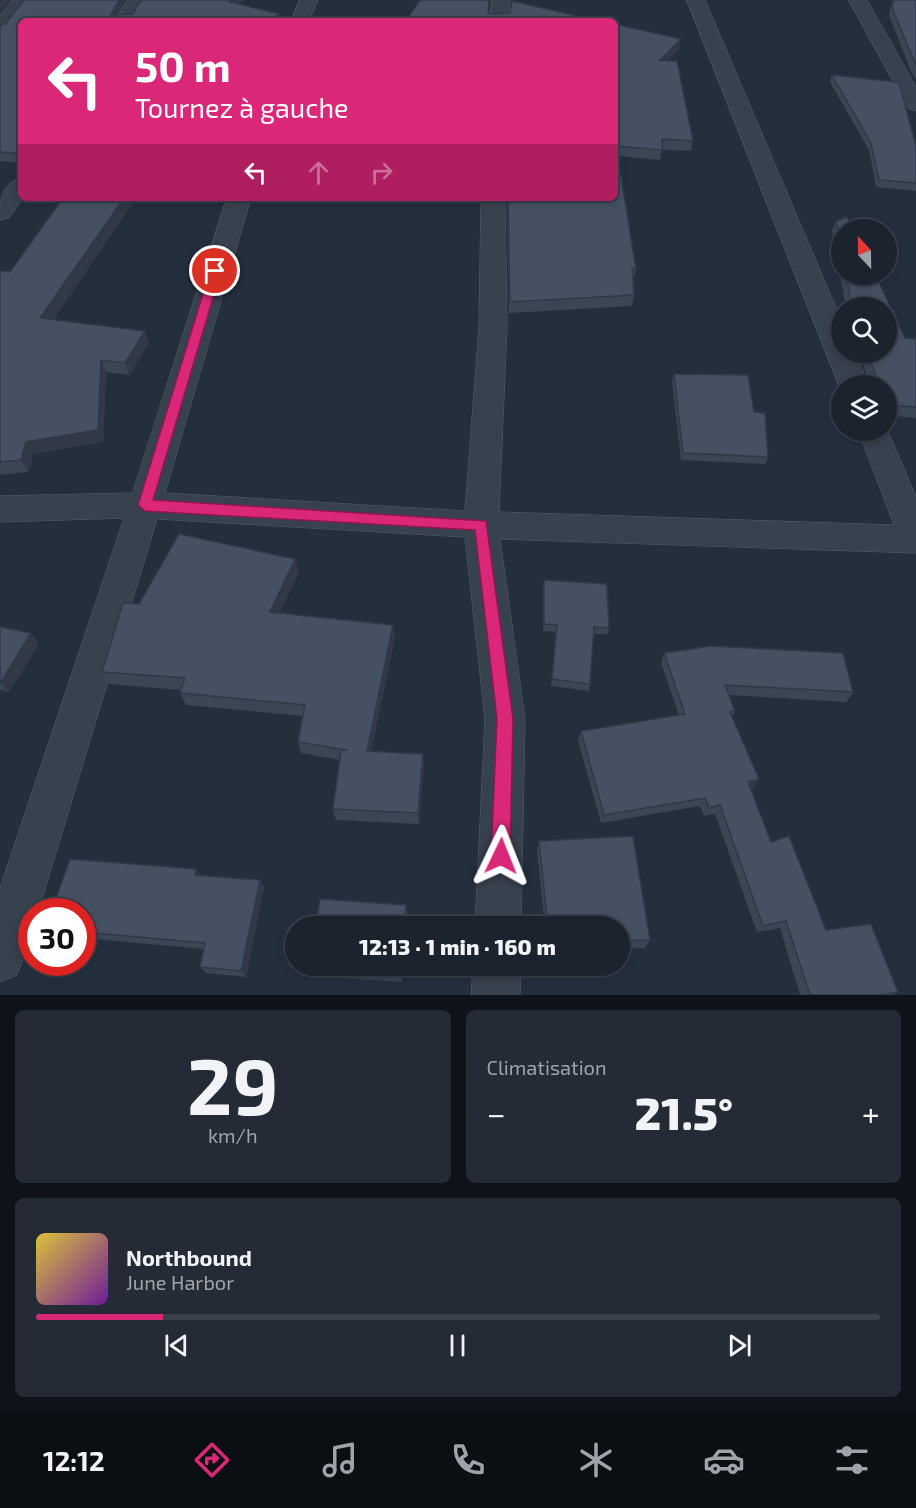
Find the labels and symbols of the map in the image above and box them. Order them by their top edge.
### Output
north arrow [831,219,897,285]
pin [189,245,240,296]
position arrow [469,824,533,888]
speed limit sign: 30 [18,898,96,976]

